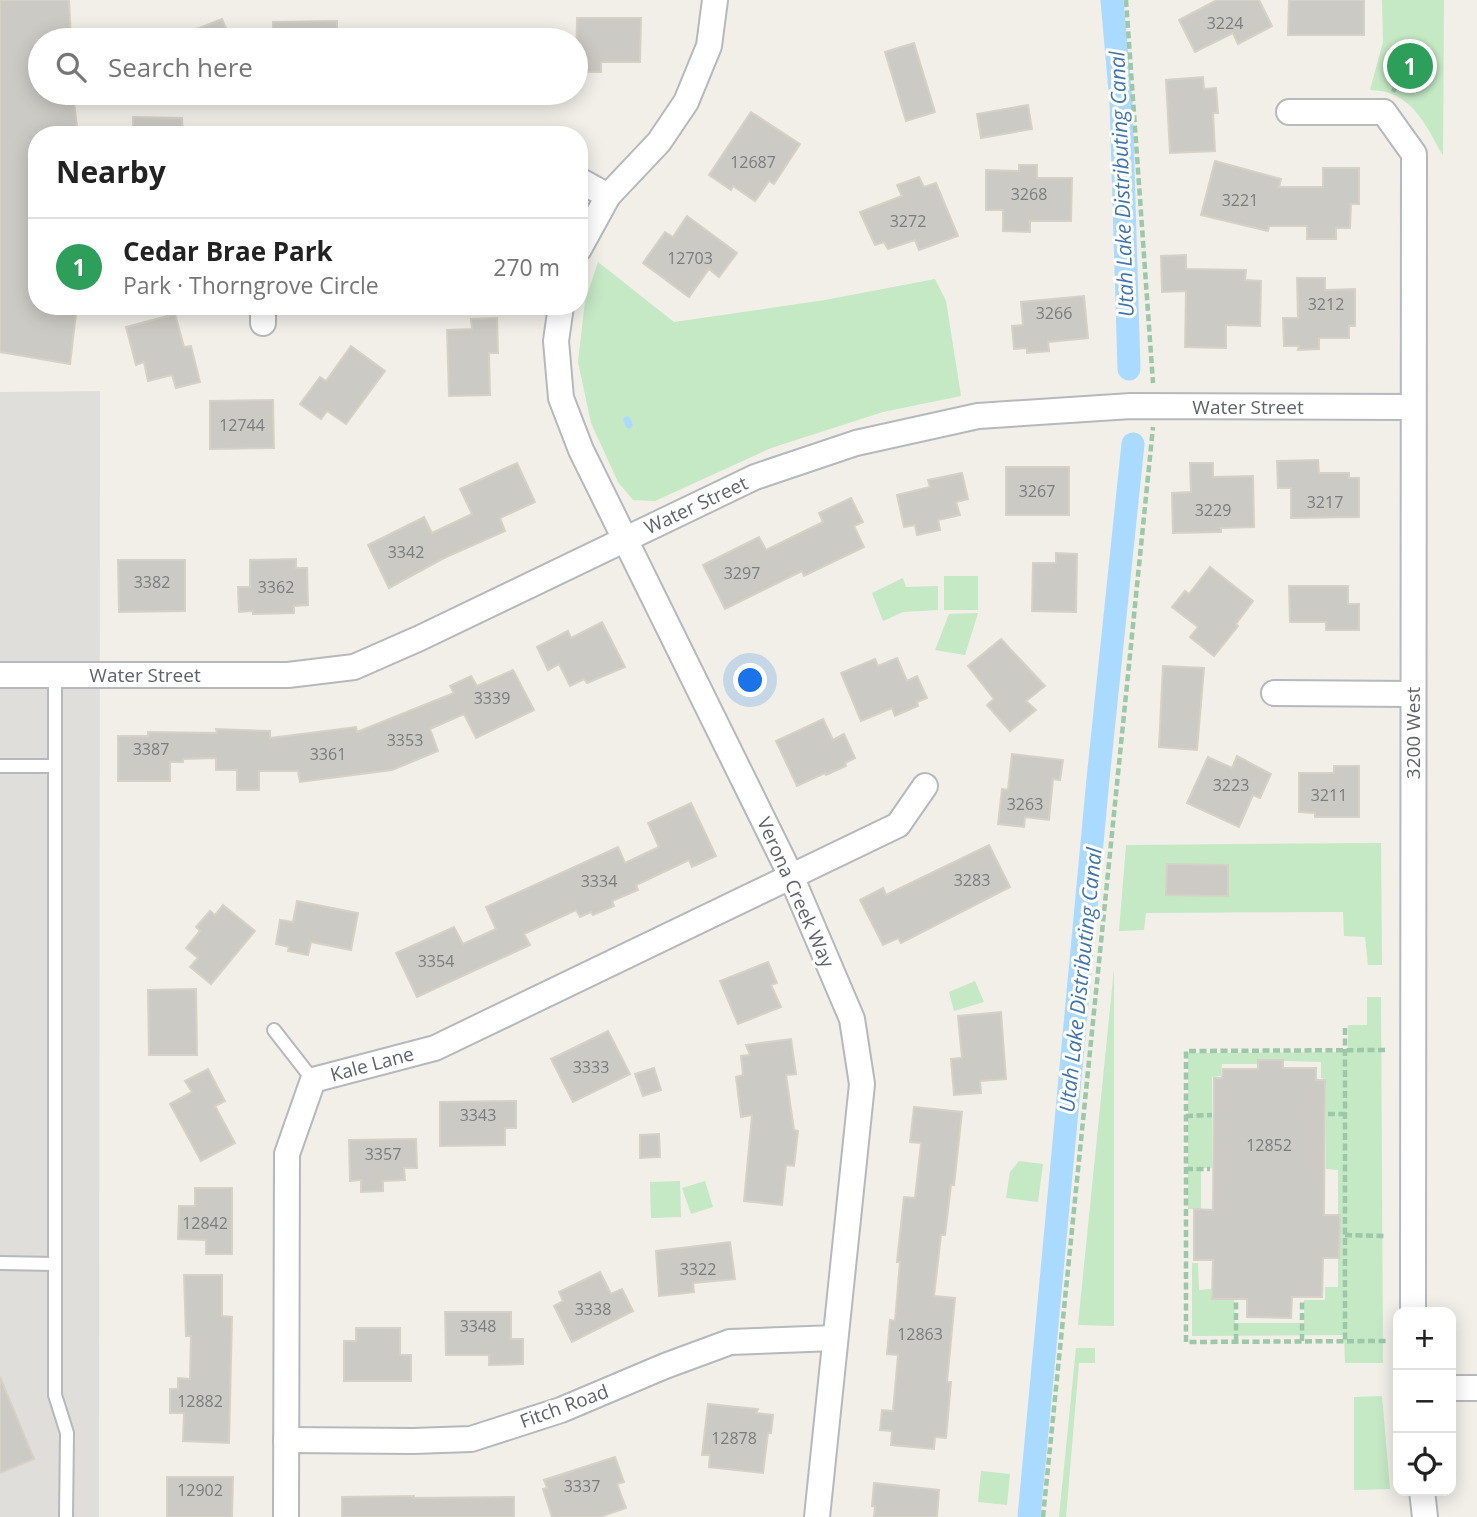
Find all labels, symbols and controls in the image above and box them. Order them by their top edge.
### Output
house number: 3224 [1207,12,1243,34]
search box [28,28,588,105]
pin: 1 [1387,40,1433,92]
icon: search [52,48,90,86]
text: Search here [108,49,253,85]
water label: Utah Lake Distributing Canal [1102,50,1140,317]
text: Nearby [56,151,166,192]
house number: 12687 [730,151,776,173]
house number: 3268 [1011,183,1047,205]
house number: 3221 [1222,189,1258,211]
house number: 3272 [890,210,926,232]
text: Cedar Brae Park [123,233,333,269]
house number: 12703 [667,247,713,269]
text: 1 [72,251,86,283]
text: 270 m [493,251,560,283]
text: Park · Thorngrove Circle [123,269,379,301]
house number: 3212 [1308,293,1344,315]
house number: 3266 [1036,302,1072,324]
street label: Water Street [1192,394,1304,420]
house number: 12744 [219,414,265,436]
street label: Water Street [640,470,752,540]
house number: 3267 [1019,480,1055,502]
house number: 3217 [1307,491,1343,513]
house number: 3229 [1195,499,1231,521]
house number: 3342 [388,541,424,563]
house number: 3297 [724,562,760,584]
house number: 3382 [134,571,170,593]
house number: 3362 [258,576,294,598]
street label: Water Street [89,662,201,688]
your location [733,663,767,697]
house number: 3339 [474,687,510,709]
street label: 3200 West [1400,687,1426,779]
house number: 3353 [387,729,423,751]
house number: 3387 [133,738,169,760]
house number: 3361 [310,743,346,765]
house number: 3223 [1213,774,1249,796]
house number: 3211 [1311,784,1347,806]
house number: 3263 [1007,793,1043,815]
street label: Verona Creek Way [751,813,841,972]
water label: Utah Lake Distributing Canal [1052,845,1108,1114]
house number: 3283 [954,869,990,891]
house number: 3334 [581,870,617,892]
house number: 3354 [418,950,454,972]
street label: Kale Lane [327,1040,417,1088]
house number: 3333 [573,1056,609,1078]
house number: 3343 [460,1104,496,1126]
house number: 12852 [1246,1134,1292,1156]
house number: 3357 [365,1143,401,1165]
house number: 12842 [182,1212,228,1234]
house number: 3322 [680,1258,716,1280]
house number: 3338 [575,1298,611,1320]
map controls [1393,1307,1456,1496]
button: + [1393,1307,1456,1370]
house number: 3348 [460,1315,496,1337]
house number: 12863 [897,1323,943,1345]
button: − [1393,1370,1456,1433]
street label: Fitch Road [516,1378,612,1434]
house number: 12882 [177,1390,223,1412]
house number: 12878 [711,1427,757,1449]
button: locate [1393,1433,1456,1496]
house number: 3337 [564,1475,600,1497]
house number: 12902 [177,1479,223,1501]

